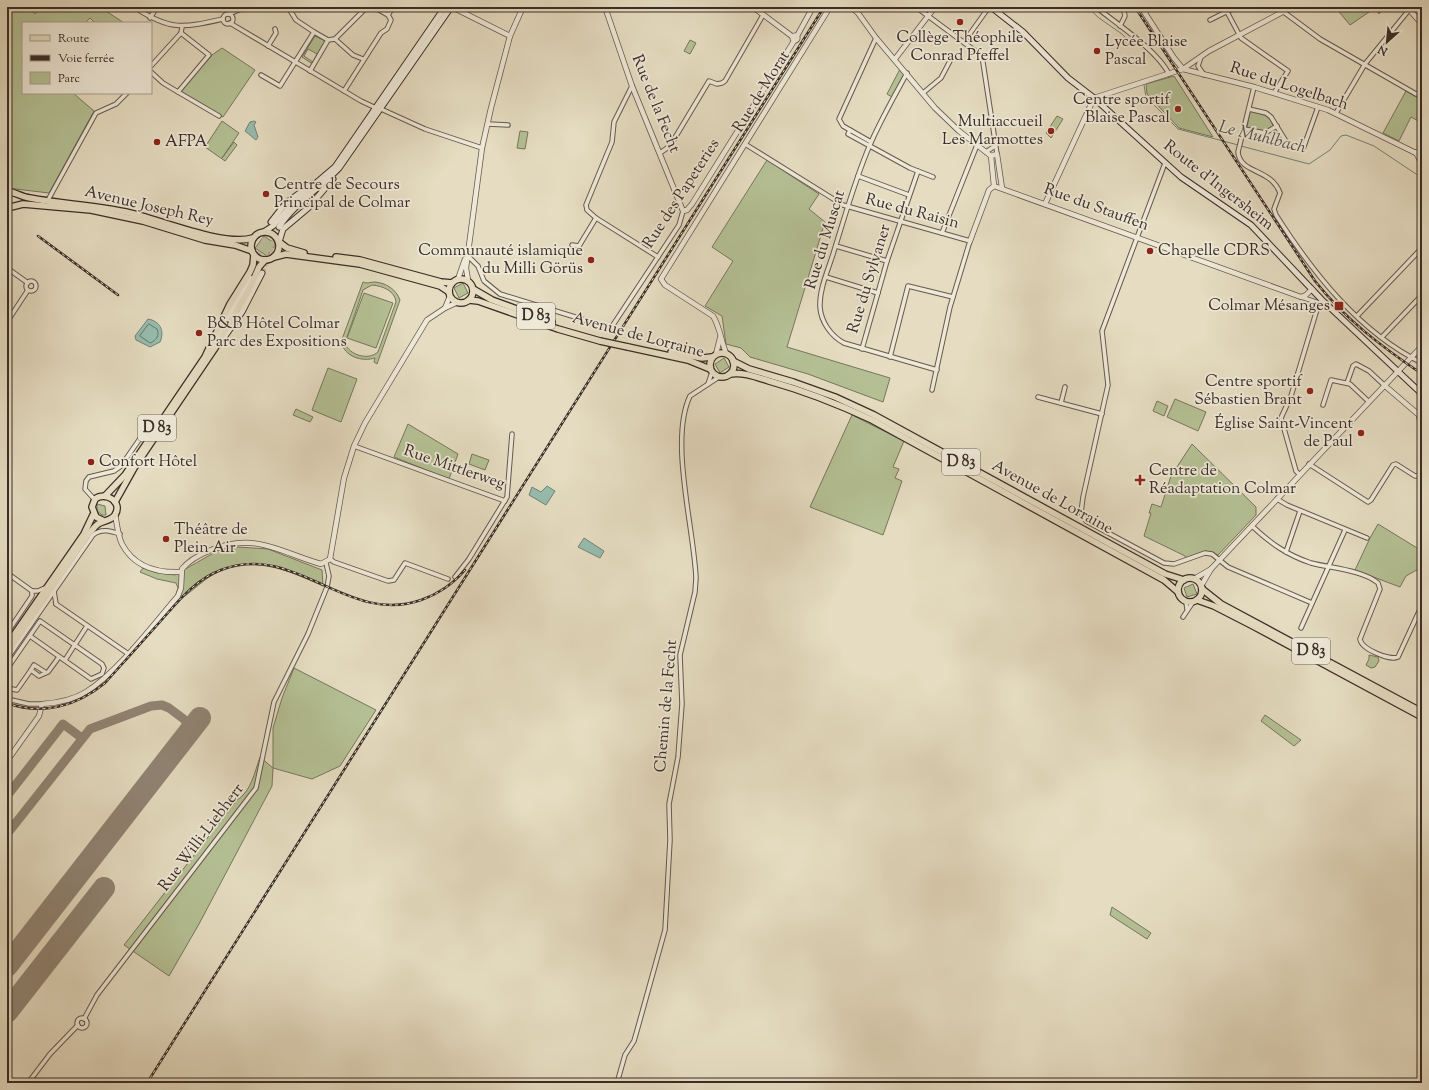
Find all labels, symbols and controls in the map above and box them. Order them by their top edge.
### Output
marker: Collège Théophile Conrad Pfeffel [955,17,965,27]
legend [22,22,152,94]
north arrow [1367,22,1407,62]
place label: Collège Théophile Conrad Pfeffel [897,27,1023,68]
text: Route [58,30,90,48]
place label: Lycée Blaise Pascal [1105,31,1188,72]
text: N [1375,41,1391,60]
street label: Rue de Morat [728,46,797,137]
marker: Lycée Blaise Pascal [1092,46,1102,56]
text: Voie ferrée [58,50,115,68]
street label: Rue de la Fecht [625,51,685,157]
street label: Rue du Logelbach [1227,57,1352,117]
text: Parc [58,70,80,88]
place label: Centre sportif Blaise Pascal [1073,89,1171,130]
marker: Centre sportif Blaise Pascal [1173,104,1183,114]
place label: Multiaccueil Les Marmottes [942,111,1044,152]
water label: Le Muhlbach [1216,116,1309,161]
marker: Multiaccueil Les Marmottes [1046,126,1056,136]
place label: AFPA [165,131,207,154]
street label: Rue des Papeteries [638,135,726,253]
street label: Route d'Ingersheim [1158,135,1278,237]
marker: AFPA [152,137,162,147]
place label: Centre de Secours Principal de Colmar [274,174,410,215]
street label: Rue du Stauffen [1040,178,1152,238]
street label: Avenue Joseph Rey [82,181,216,233]
street label: Rue du Muscat [800,187,852,292]
street label: Rue du Raisin [863,188,962,236]
marker: Centre de Secours Principal de Colmar [261,189,271,199]
street label: Rue du Sylvaner [843,222,897,336]
place label: Communauté islamique du Milli Görüs [418,240,583,281]
place label: Chapelle CDRS [1158,240,1270,263]
marker: Chapelle CDRS [1145,246,1155,256]
marker: Communauté islamique du Milli Görüs [586,255,596,265]
place label: Colmar Mésanges [1208,295,1330,318]
marker: Colmar Mésanges [1333,300,1345,312]
road number: D 83 [517,303,555,329]
street label: Avenue de Lorraine [569,307,707,365]
place label: B&B Hôtel Colmar Parc des Expositions [207,313,347,354]
marker: B&B Hôtel Colmar Parc des Expositions [194,328,204,338]
place label: Centre sportif Sébastien Brant [1194,371,1303,412]
marker: Centre sportif Sébastien Brant [1305,386,1315,396]
place label: Église Saint-Vincent de Paul [1214,413,1354,454]
road number: D 83 [138,415,176,441]
marker: Église Saint-Vincent de Paul [1356,428,1366,438]
street label: Rue Mittlerweg [400,440,508,496]
road number: D 83 [942,449,980,475]
place label: Confort Hôtel [99,451,198,474]
street label: Avenue de Lorraine [987,455,1117,541]
marker: Confort Hôtel [86,457,96,467]
place label: Centre de Réadaptation Colmar [1149,460,1296,501]
marker: Centre de Réadaptation Colmar [1134,474,1146,486]
place label: Théâtre de Plein Air [174,519,248,560]
marker: Théâtre de Plein Air [161,534,171,544]
street label: Chemin de la Fecht [650,638,684,773]
road number: D 83 [1292,638,1330,664]
street label: Rue Willi-Liebherr [154,779,250,897]

